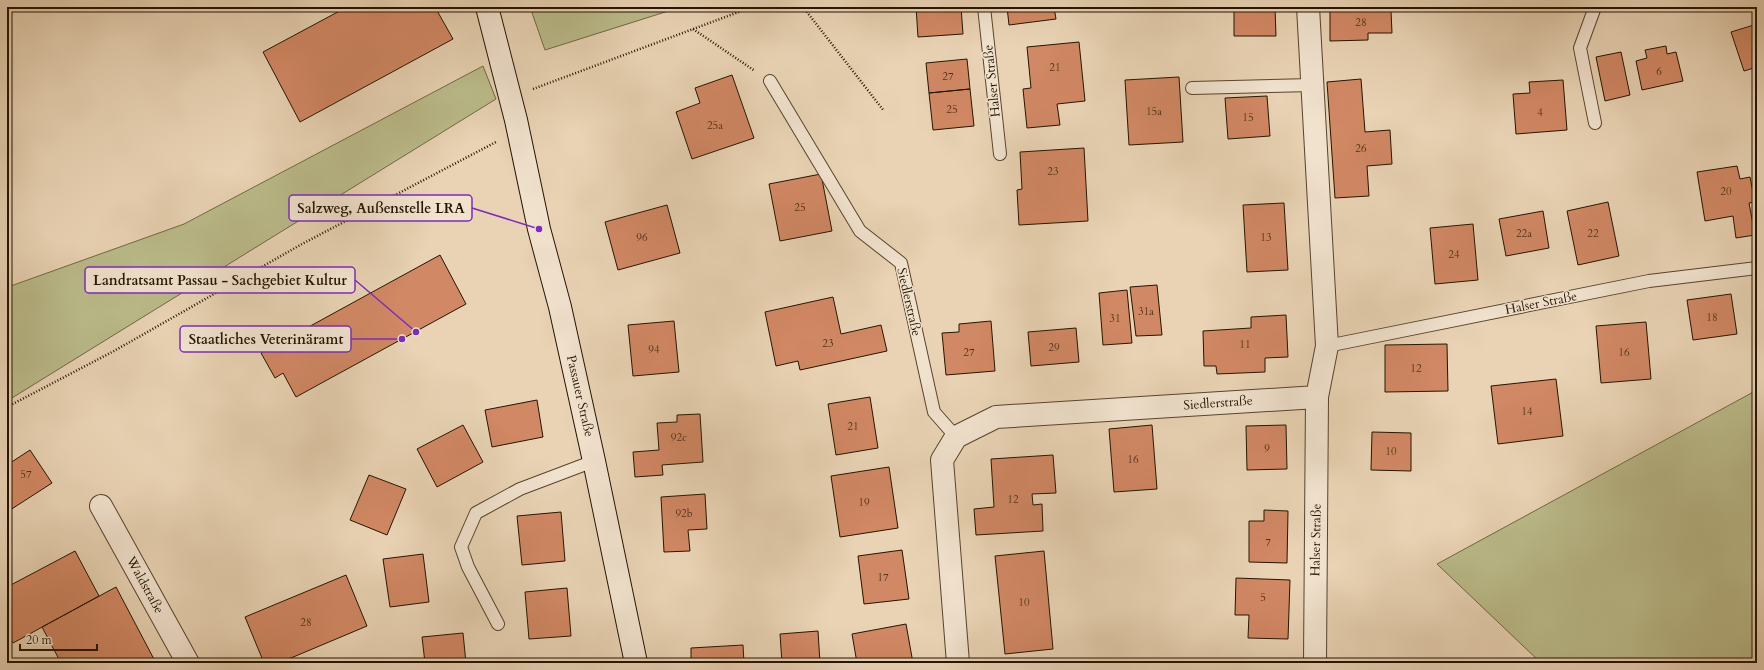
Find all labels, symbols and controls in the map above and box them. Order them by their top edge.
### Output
house number: 28 [1355,15,1367,30]
street label: Halser Straße [979,44,1005,118]
house number: 21 [1049,60,1061,75]
house number: 6 [1656,64,1662,79]
house number: 27 [942,69,954,84]
house number: 25 [946,102,958,117]
house number: 15a [1146,104,1162,119]
house number: 4 [1537,105,1543,120]
house number: 15 [1242,110,1254,125]
house number: 25a [707,118,723,133]
house number: 26 [1355,141,1367,156]
house number: 23 [1047,164,1059,179]
house number: 20 [1720,184,1732,199]
callout: Salzweg, Außenstelle LRA [289,195,472,221]
text: Salzweg, Außenstelle LRA [297,199,465,218]
house number: 25 [794,200,806,215]
house number: 22a [1516,226,1532,241]
house number: 22 [1587,226,1599,241]
house number: 96 [636,230,648,245]
house number: 13 [1260,230,1272,245]
house number: 24 [1448,247,1460,262]
street label: Siedlerstraße [892,266,926,338]
callout: Landratsamt Passau - Sachgebiet Kultur [85,267,355,293]
text: Landratsamt Passau - Sachgebiet Kultur [93,271,347,290]
street label: Halser Straße [1503,287,1579,319]
house number: 31a [1138,304,1154,319]
house number: 18 [1706,310,1718,325]
house number: 31 [1109,311,1121,326]
callout: Staatliches Veterinäramt [180,326,351,352]
text: Staatliches Veterinäramt [189,330,343,349]
house number: 23 [822,336,834,351]
house number: 11 [1239,337,1251,352]
house number: 29 [1048,340,1060,355]
house number: 94 [648,342,660,357]
house number: 27 [963,345,975,360]
house number: 16 [1618,345,1630,360]
street label: Passauer Straße [562,353,598,439]
house number: 12 [1410,361,1422,376]
street label: Siedlerstraße [1183,392,1253,414]
house number: 14 [1521,404,1533,419]
house number: 21 [847,419,859,434]
house number: 92c [671,430,687,445]
house number: 9 [1264,441,1270,456]
house number: 10 [1385,444,1397,459]
house number: 16 [1127,452,1139,467]
house number: 57 [20,467,32,482]
house number: 12 [1007,492,1019,507]
house number: 19 [858,495,870,510]
street label: Halser Straße [1306,503,1326,577]
house number: 92b [675,506,693,521]
house number: 7 [1265,535,1271,550]
street label: Waldstraße [121,552,168,617]
house number: 17 [877,570,889,585]
house number: 5 [1260,590,1266,605]
house number: 10 [1018,595,1030,610]
house number: 28 [300,615,312,630]
scale bar [20,626,97,652]
text: 20 m [26,632,53,648]

